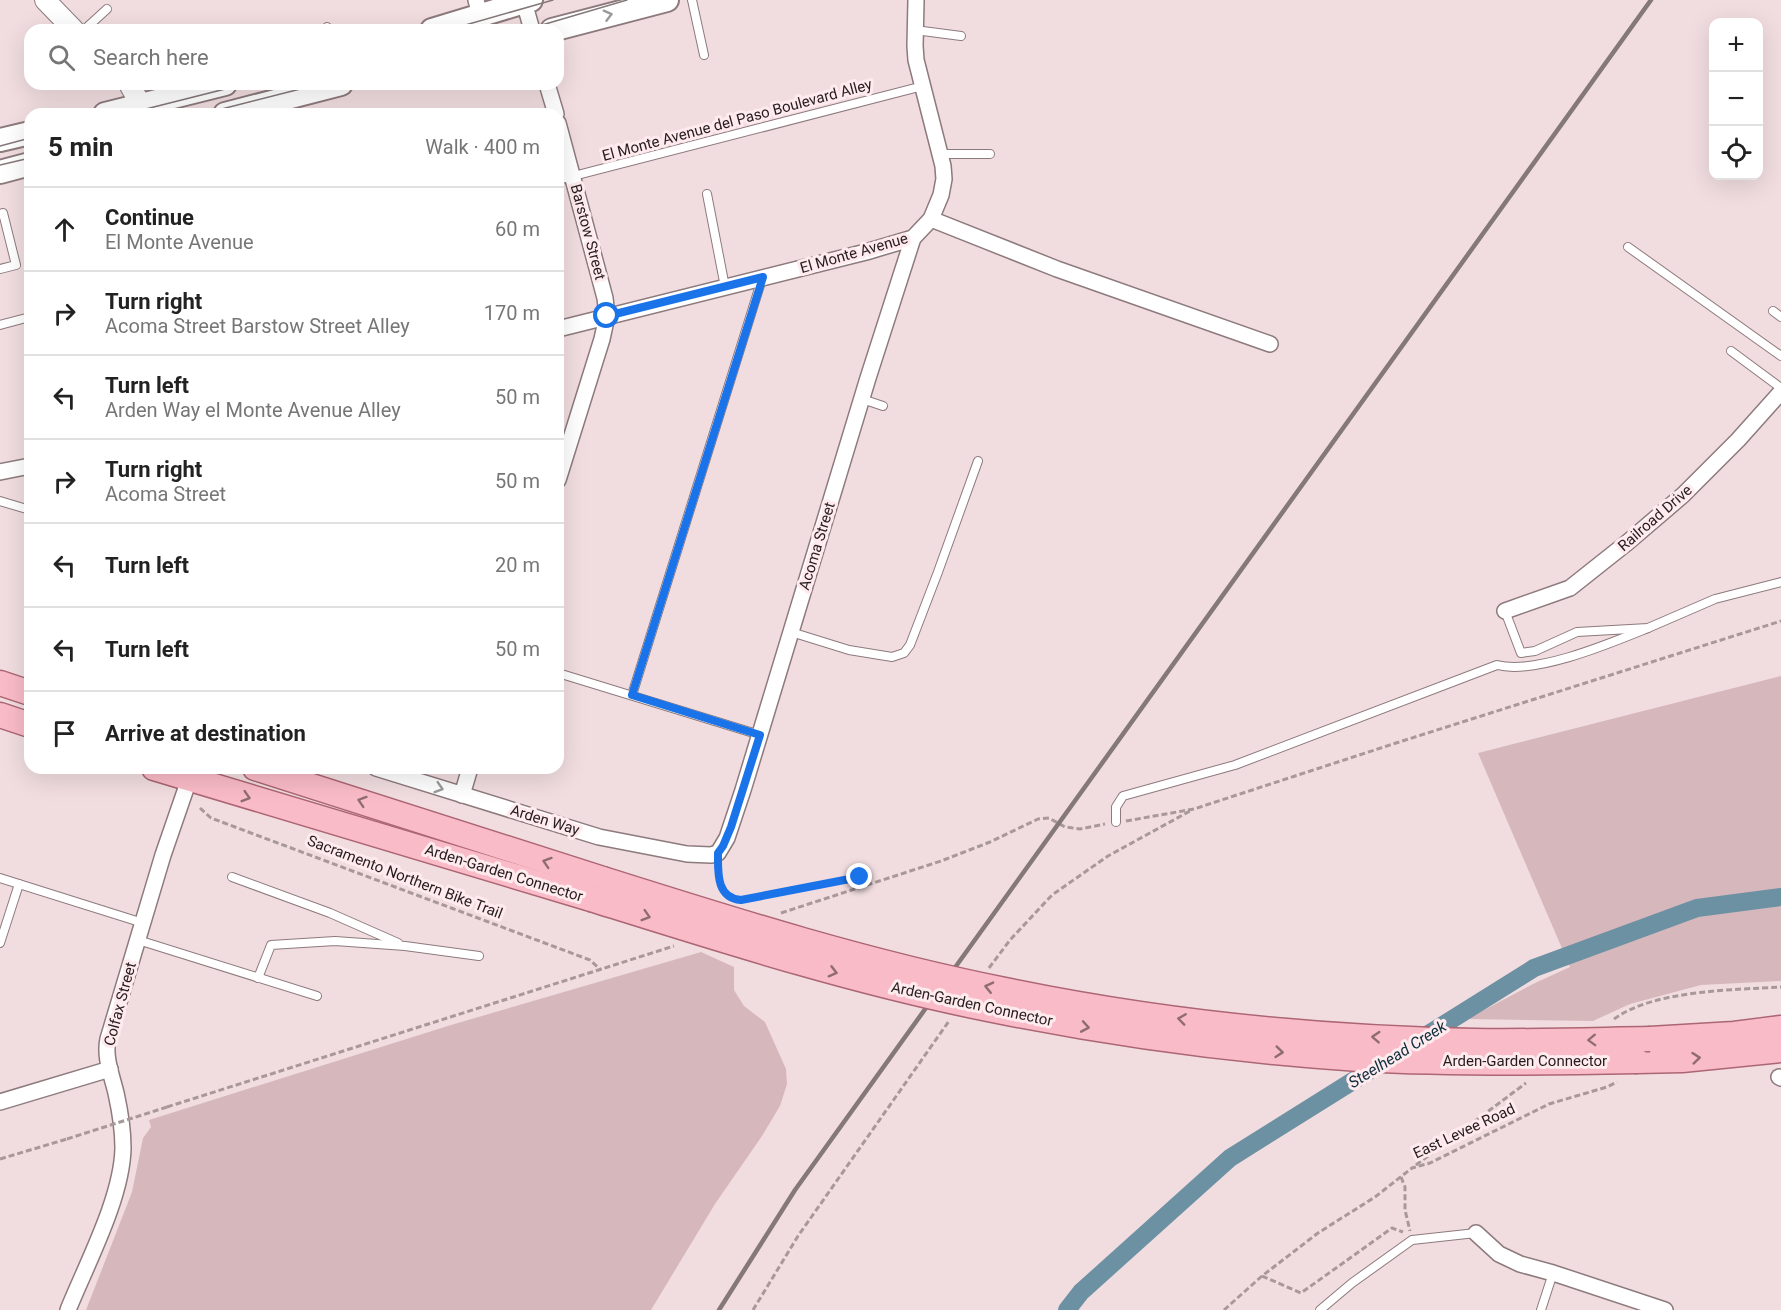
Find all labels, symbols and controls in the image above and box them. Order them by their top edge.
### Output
one-way arrow [603,10,613,23]
map controls [1709,18,1763,180]
button: + [1709,18,1763,72]
search box [24,24,564,90]
icon: search [45,41,78,74]
text: Search here [93,45,209,70]
button: − [1709,72,1763,126]
street label: El Monte Avenue del Paso Boulevard Alley [600,75,874,165]
button: locate [1709,126,1763,180]
text: 5 min [48,132,113,162]
text: Walk · 400 m [425,135,540,159]
street label: Barstow Street [567,182,609,282]
text: Continue [105,205,194,230]
icon: ahead [48,213,81,246]
text: 60 m [495,217,540,241]
street label: El Monte Avenue [798,229,910,277]
text: El Monte Avenue [105,230,254,254]
text: Turn right [105,289,202,314]
icon: right [48,297,81,330]
text: 170 m [484,301,540,325]
route start [593,302,619,328]
text: Acoma Street Barstow Street Alley [105,314,410,338]
text: Turn left [105,373,189,398]
icon: left [48,381,81,414]
text: 50 m [495,385,540,409]
text: Arden Way el Monte Avenue Alley [105,398,401,422]
text: Turn right [105,457,202,482]
icon: right [48,465,81,498]
text: 50 m [495,469,540,493]
street label: Railroad Drive [1614,481,1696,555]
text: Acoma Street [105,482,226,506]
street label: Acoma Street [795,500,839,592]
icon: left [48,549,81,582]
text: Turn left [105,553,189,578]
text: 20 m [495,553,540,577]
icon: left [48,633,81,666]
text: Turn left [105,637,189,662]
text: 50 m [495,637,540,661]
icon: arrive [48,717,81,750]
text: Arrive at destination [105,721,306,746]
one-way arrow [433,781,444,793]
one-way arrow [240,789,251,802]
one-way arrow [357,796,368,809]
street label: Arden Way [508,801,582,839]
street label: Sacramento Northern Bike Trail [305,831,505,923]
street label: Arden-Garden Connector [423,840,585,906]
one-way arrow [542,857,553,869]
route end [846,863,872,889]
one-way arrow [640,909,651,921]
street label: Colfax Street [100,960,140,1048]
one-way arrow [828,965,838,977]
street label: Arden-Garden Connector [890,978,1054,1030]
one-way arrow [985,981,995,994]
one-way arrow [1177,1014,1186,1026]
water label: Steelhead Creek [1345,1016,1451,1092]
one-way arrow [1080,1020,1090,1033]
one-way arrow [1371,1031,1380,1044]
one-way arrow [1587,1034,1596,1046]
one-way arrow [1274,1045,1283,1058]
street label: Arden-Garden Connector [1443,1052,1607,1070]
one-way arrow [1691,1052,1700,1065]
street label: East Levee Road [1410,1100,1518,1162]

